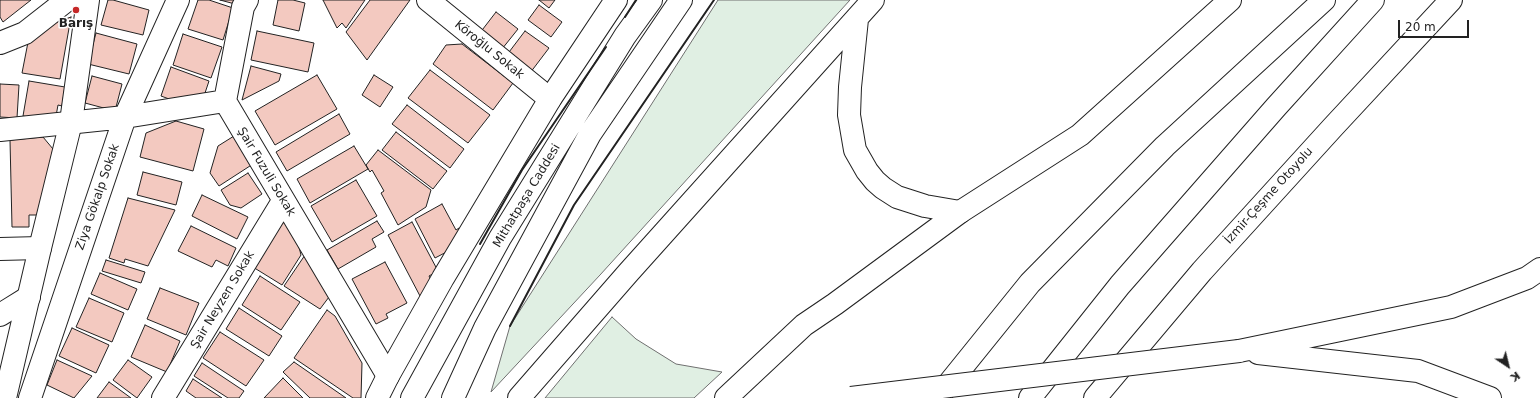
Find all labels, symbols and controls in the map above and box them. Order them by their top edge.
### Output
marker: Barış [71,5,81,15]
scale bar [1400,12,1471,38]
place label: Barış [59,17,93,31]
street label: Köroğlu Sokak [451,18,527,82]
text: 20 m [1405,20,1436,34]
street label: Şair Fuzuli Sokak [234,125,298,219]
street label: Ziya Gökalp Sokak [73,142,123,252]
street label: Mithatpaşa Caddesi [490,142,564,250]
street label: İzmir-Çeşme Otoyolu [1222,145,1316,247]
street label: Şair Neyzen Sokak [188,248,258,352]
north arrow [1488,346,1528,386]
text: K [1508,368,1522,384]

